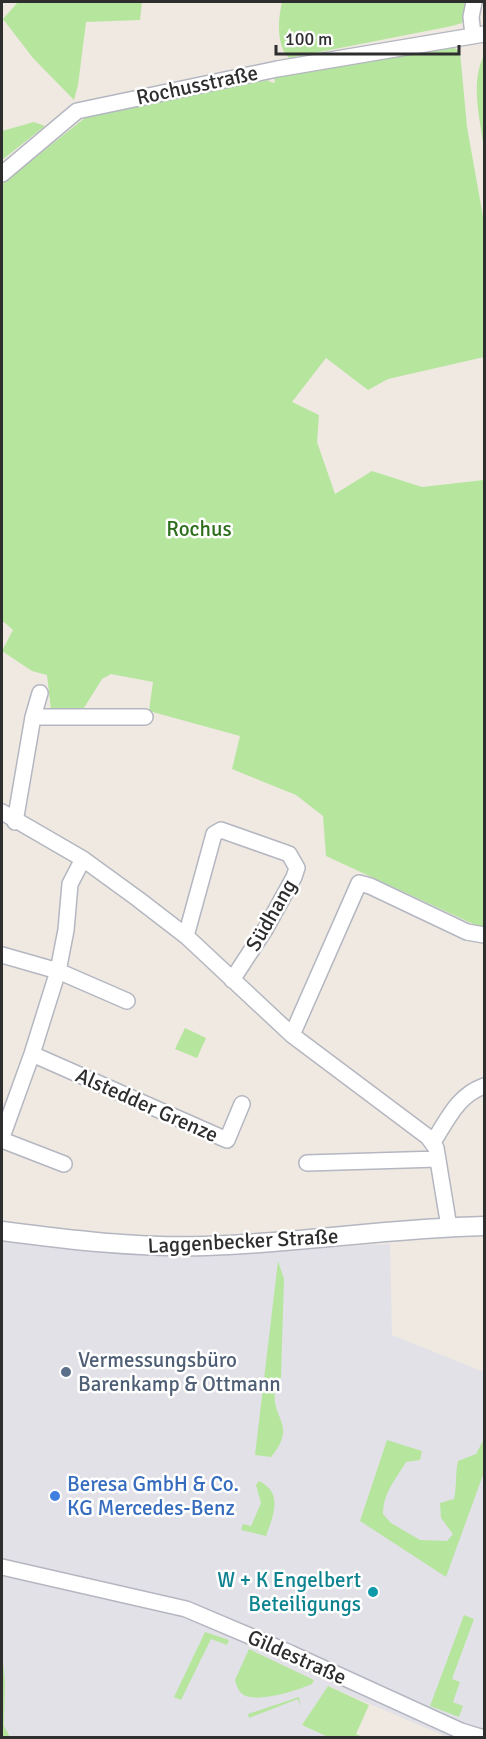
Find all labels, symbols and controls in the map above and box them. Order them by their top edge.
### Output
scale bar [276,18,459,56]
text: 100 m [285,28,332,50]
street label: Rochusstraße [134,59,260,111]
park label: Rochus [166,516,232,542]
street label: Südhang [240,874,302,956]
street label: Alstedder Grenze [72,1062,222,1148]
street label: Laggenbecker Straße [147,1223,339,1259]
place label: Vermessungsbüro Barenkamp & Ottmann [78,1347,281,1397]
marker: Vermessungsbüro Barenkamp & Ottmann [59,1365,73,1379]
place label: Beresa GmbH & Co. KG Mercedes-Benz [67,1471,239,1521]
marker: Beresa GmbH & Co. KG Mercedes-Benz [48,1489,62,1503]
place label: W + K Engelbert Beteiligungs [217,1567,361,1617]
marker: W + K Engelbert Beteiligungs [366,1585,380,1599]
street label: Gildestraße [244,1624,350,1690]

